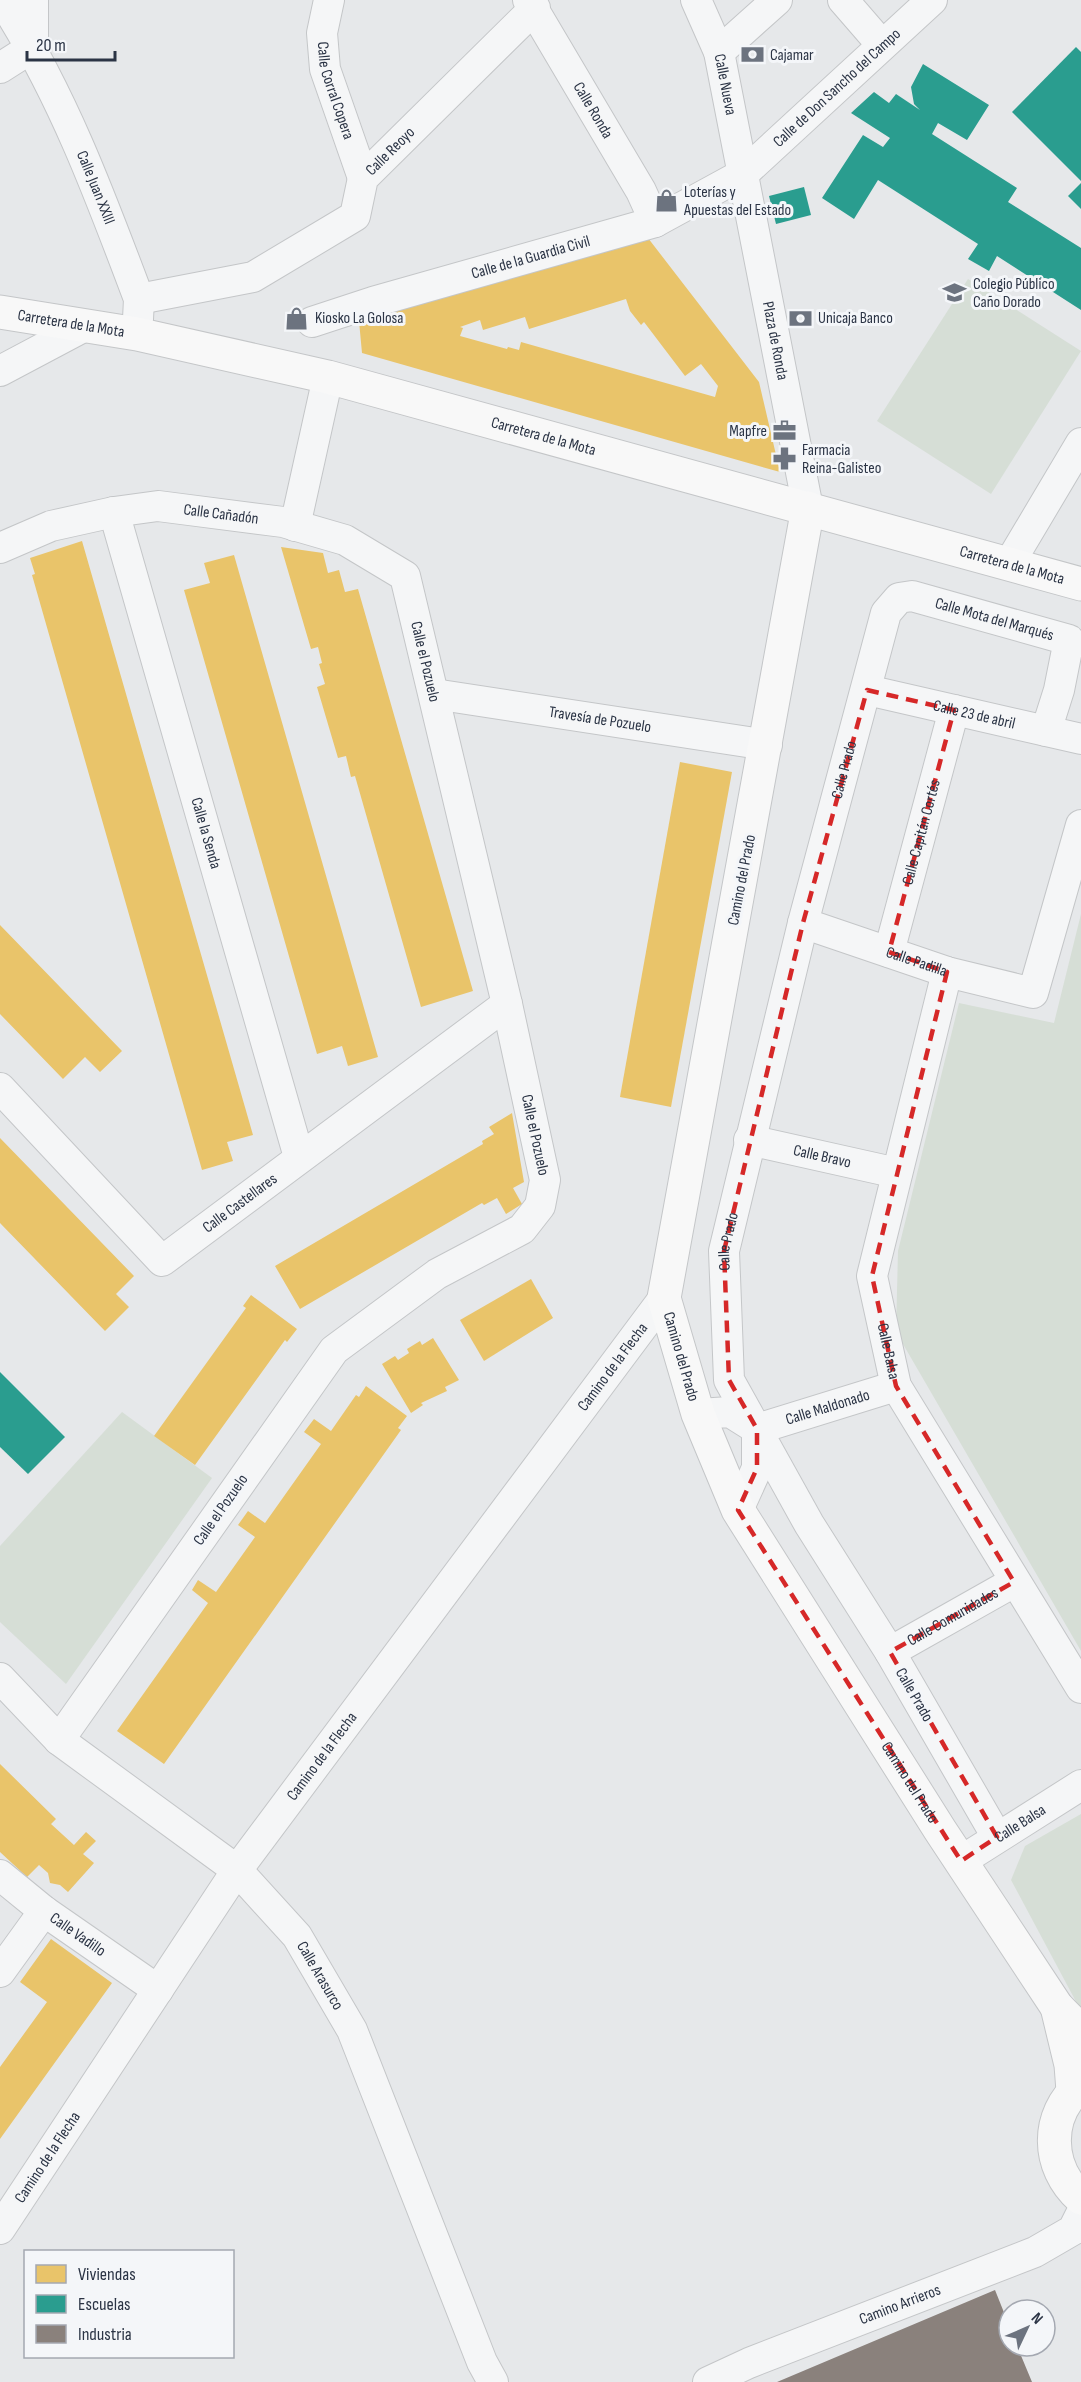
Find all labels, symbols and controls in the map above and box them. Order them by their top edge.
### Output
scale bar [27,24,116,62]
street label: Calle de Don Sancho del Campo [769,24,904,151]
text: 20 m [36,35,66,56]
street label: Calle Corral Copera [313,41,358,142]
bank icon: Cajamar [739,42,765,68]
place label: Cajamar [770,46,814,65]
street label: Calle Nueva [710,52,741,117]
street label: Calle Ronda [569,79,617,142]
street label: Calle Reoyo [362,123,419,180]
street label: Calle Juan XXIII [72,148,119,227]
place label: Loterías y Apuestas del Estado [683,183,791,220]
shop icon: Loterías y Apuestas del Estado [653,188,679,214]
street label: Calle de la Guardia Civil [469,231,592,283]
place label: Colegio Público Caño Dorado [973,275,1055,312]
school or university icon: Colegio Público Caño Dorado [942,280,968,306]
street label: Plaza de Ronda [758,300,792,382]
street label: Carretera de la Mota [16,305,126,341]
shop icon: Kiosko La Golosa [284,305,310,331]
bank icon: Unicaja Banco [787,305,813,331]
place label: Kiosko La Golosa [315,309,403,328]
place label: Unicaja Banco [818,309,893,328]
street label: Carretera de la Mota [489,413,598,460]
office icon: Mapfre [772,418,798,444]
place label: Mapfre [729,422,767,441]
place label: Farmacia Reina-Galisteo [802,441,881,478]
pharmacy icon: Farmacia Reina-Galisteo [771,446,797,472]
street label: Calle Cañadón [182,500,260,528]
street label: Carretera de la Mota [958,542,1067,589]
street label: Calle Mota del Marqués [933,593,1056,645]
street label: Calle el Pozuelo [407,619,444,704]
street label: Calle 23 de abril [931,696,1017,733]
street label: Travesía de Pozuelo [548,702,652,737]
street label: Calle Prado [827,739,861,801]
street label: Calle Capitán Cortés [898,777,944,887]
street label: Calle la Senda [187,795,225,871]
street label: Camino del Prado [724,833,760,927]
street label: Calle Padilla [884,942,950,981]
street label: Calle el Pozuelo [517,1093,553,1177]
street label: Calle Bravo [791,1141,853,1172]
street label: Calle Castellares [199,1169,281,1237]
street label: Calle Prado [715,1210,743,1271]
street label: Camino del Prado [659,1310,703,1403]
street label: Camino de la Flecha [573,1319,652,1415]
street label: Calle Balsa [873,1321,904,1381]
street label: Calle Maldonado [783,1385,872,1429]
street label: Calle el Pozuelo [190,1471,252,1549]
street label: Calle Comunidades [904,1583,1002,1650]
street label: Calle Prado [891,1665,937,1725]
street label: Camino de la Flecha [283,1708,361,1804]
street label: Camino del Prado [877,1738,943,1826]
street label: Calle Balsa [991,1800,1049,1847]
street label: Calle Vadillo [46,1908,109,1960]
street label: Calle Arasurco [293,1938,348,2013]
street label: Camino de la Flecha [10,2108,84,2206]
legend [24,2250,234,2358]
text: Viviendas [78,2264,136,2285]
street label: Camino Arrieros [857,2280,943,2329]
text: Escuelas [78,2294,131,2315]
north arrow [997,2298,1057,2358]
text: N [1027,2309,1047,2328]
text: Industria [78,2324,132,2345]

